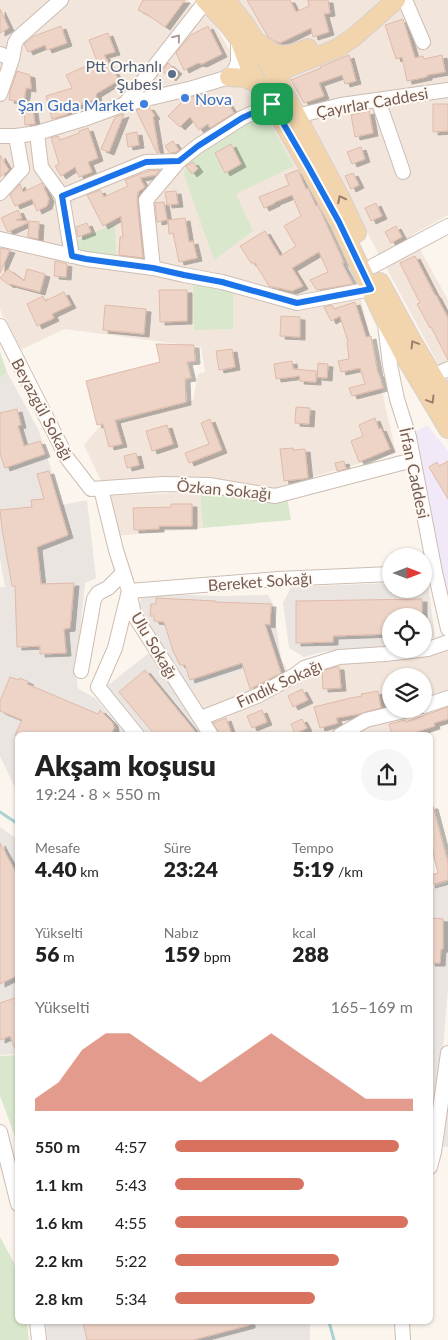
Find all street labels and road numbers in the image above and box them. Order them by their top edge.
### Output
street label: Çayırlar Caddesi [314,83,430,121]
street label: Beyazgül Sokağı [8,355,78,463]
street label: İrfan Caddesi [396,426,434,520]
street label: Özkan Sokağı [176,475,272,503]
street label: Bereket Sokağı [207,568,313,594]
street label: Ulu Sokağı [128,608,182,682]
street label: Fındık Sokağı [233,655,325,711]

